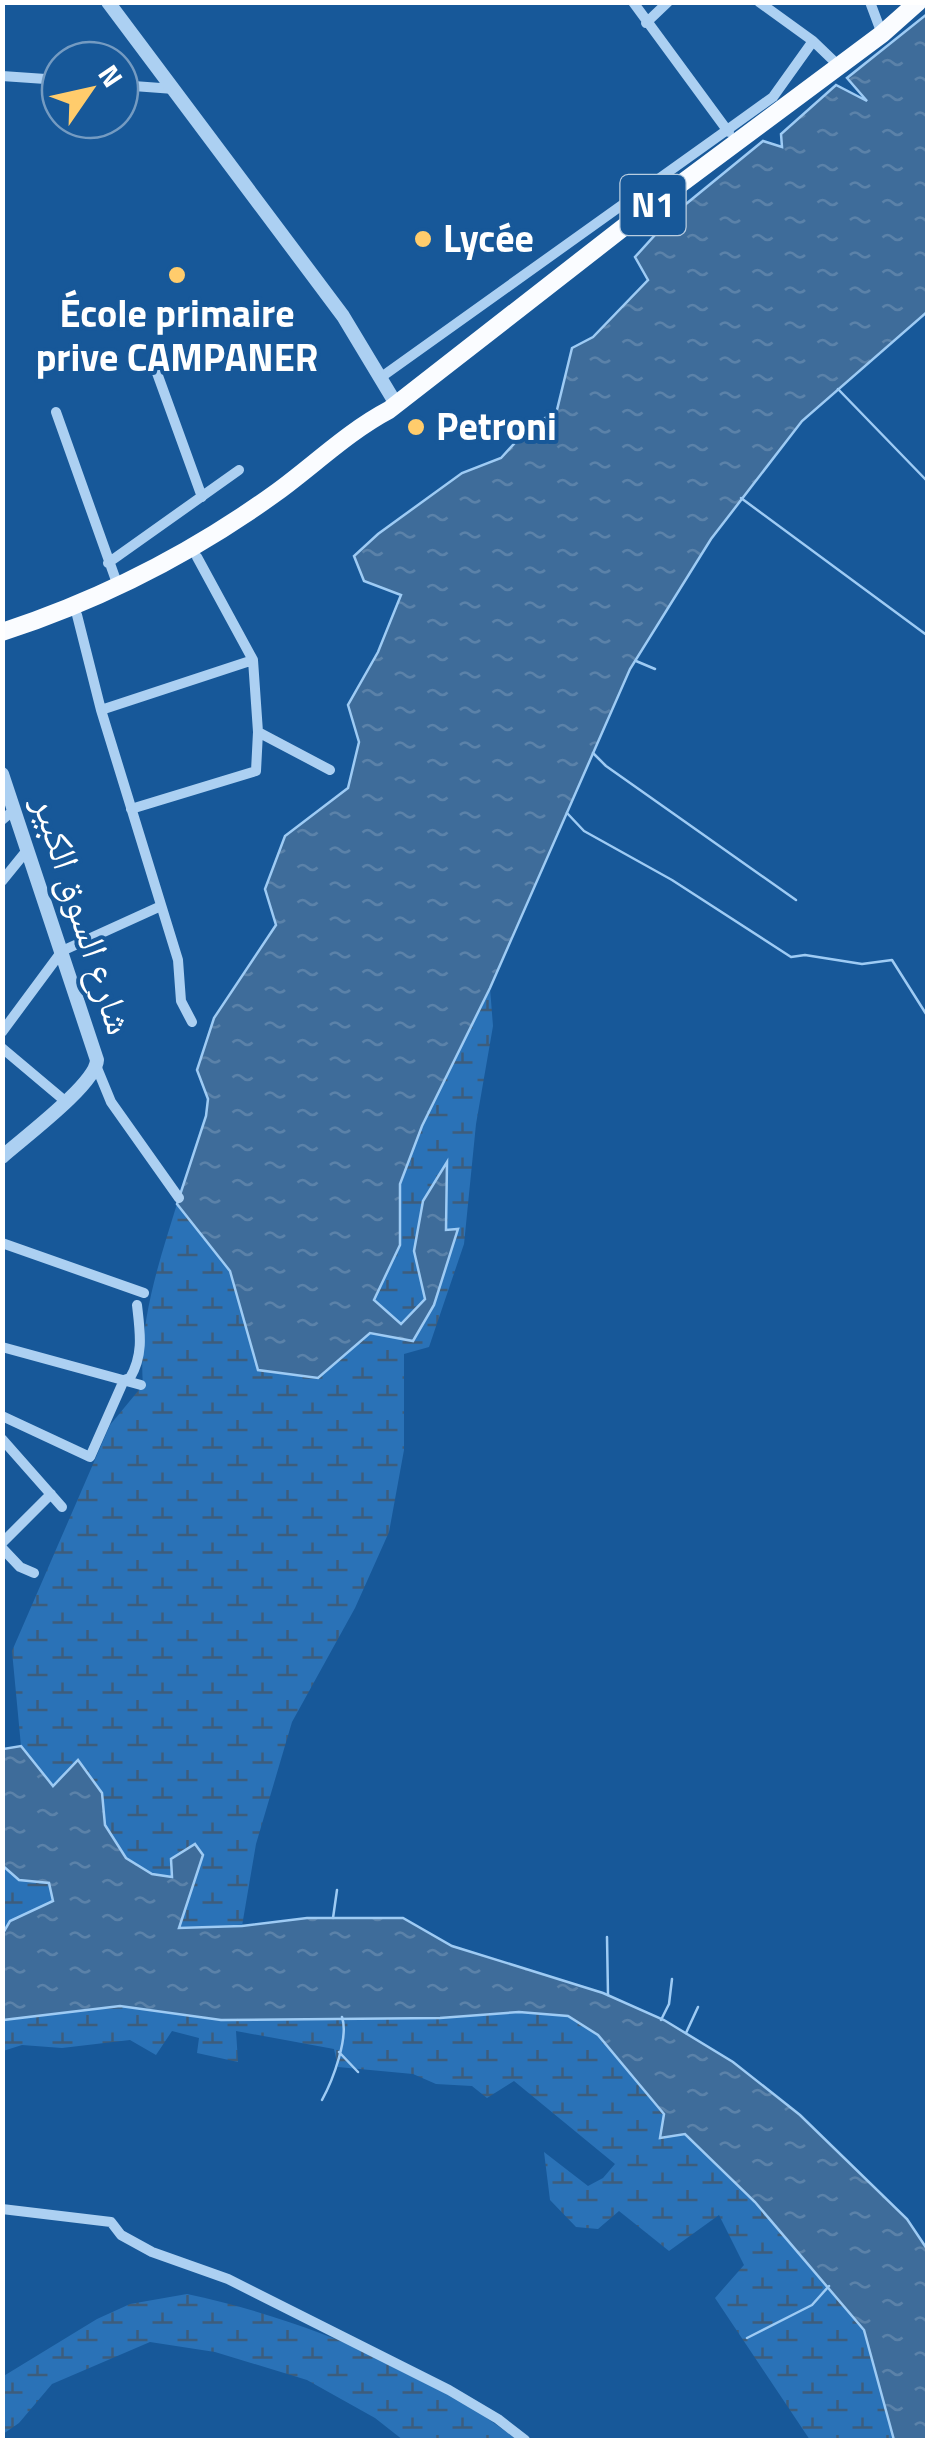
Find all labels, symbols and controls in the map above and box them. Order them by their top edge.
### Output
north arrow [40,40,140,140]
text: N [88,56,134,96]
road number: N1 [620,175,686,235]
place label: Lycée [443,209,534,267]
marker: Lycée [412,228,434,250]
marker: École primaire prive CAMPANER [166,264,188,286]
place label: École primaire prive CAMPANER [36,284,318,386]
place label: Petroni [436,397,557,455]
marker: Petroni [405,416,427,438]
street label: شارع السوق الكبير [18,787,150,1042]

